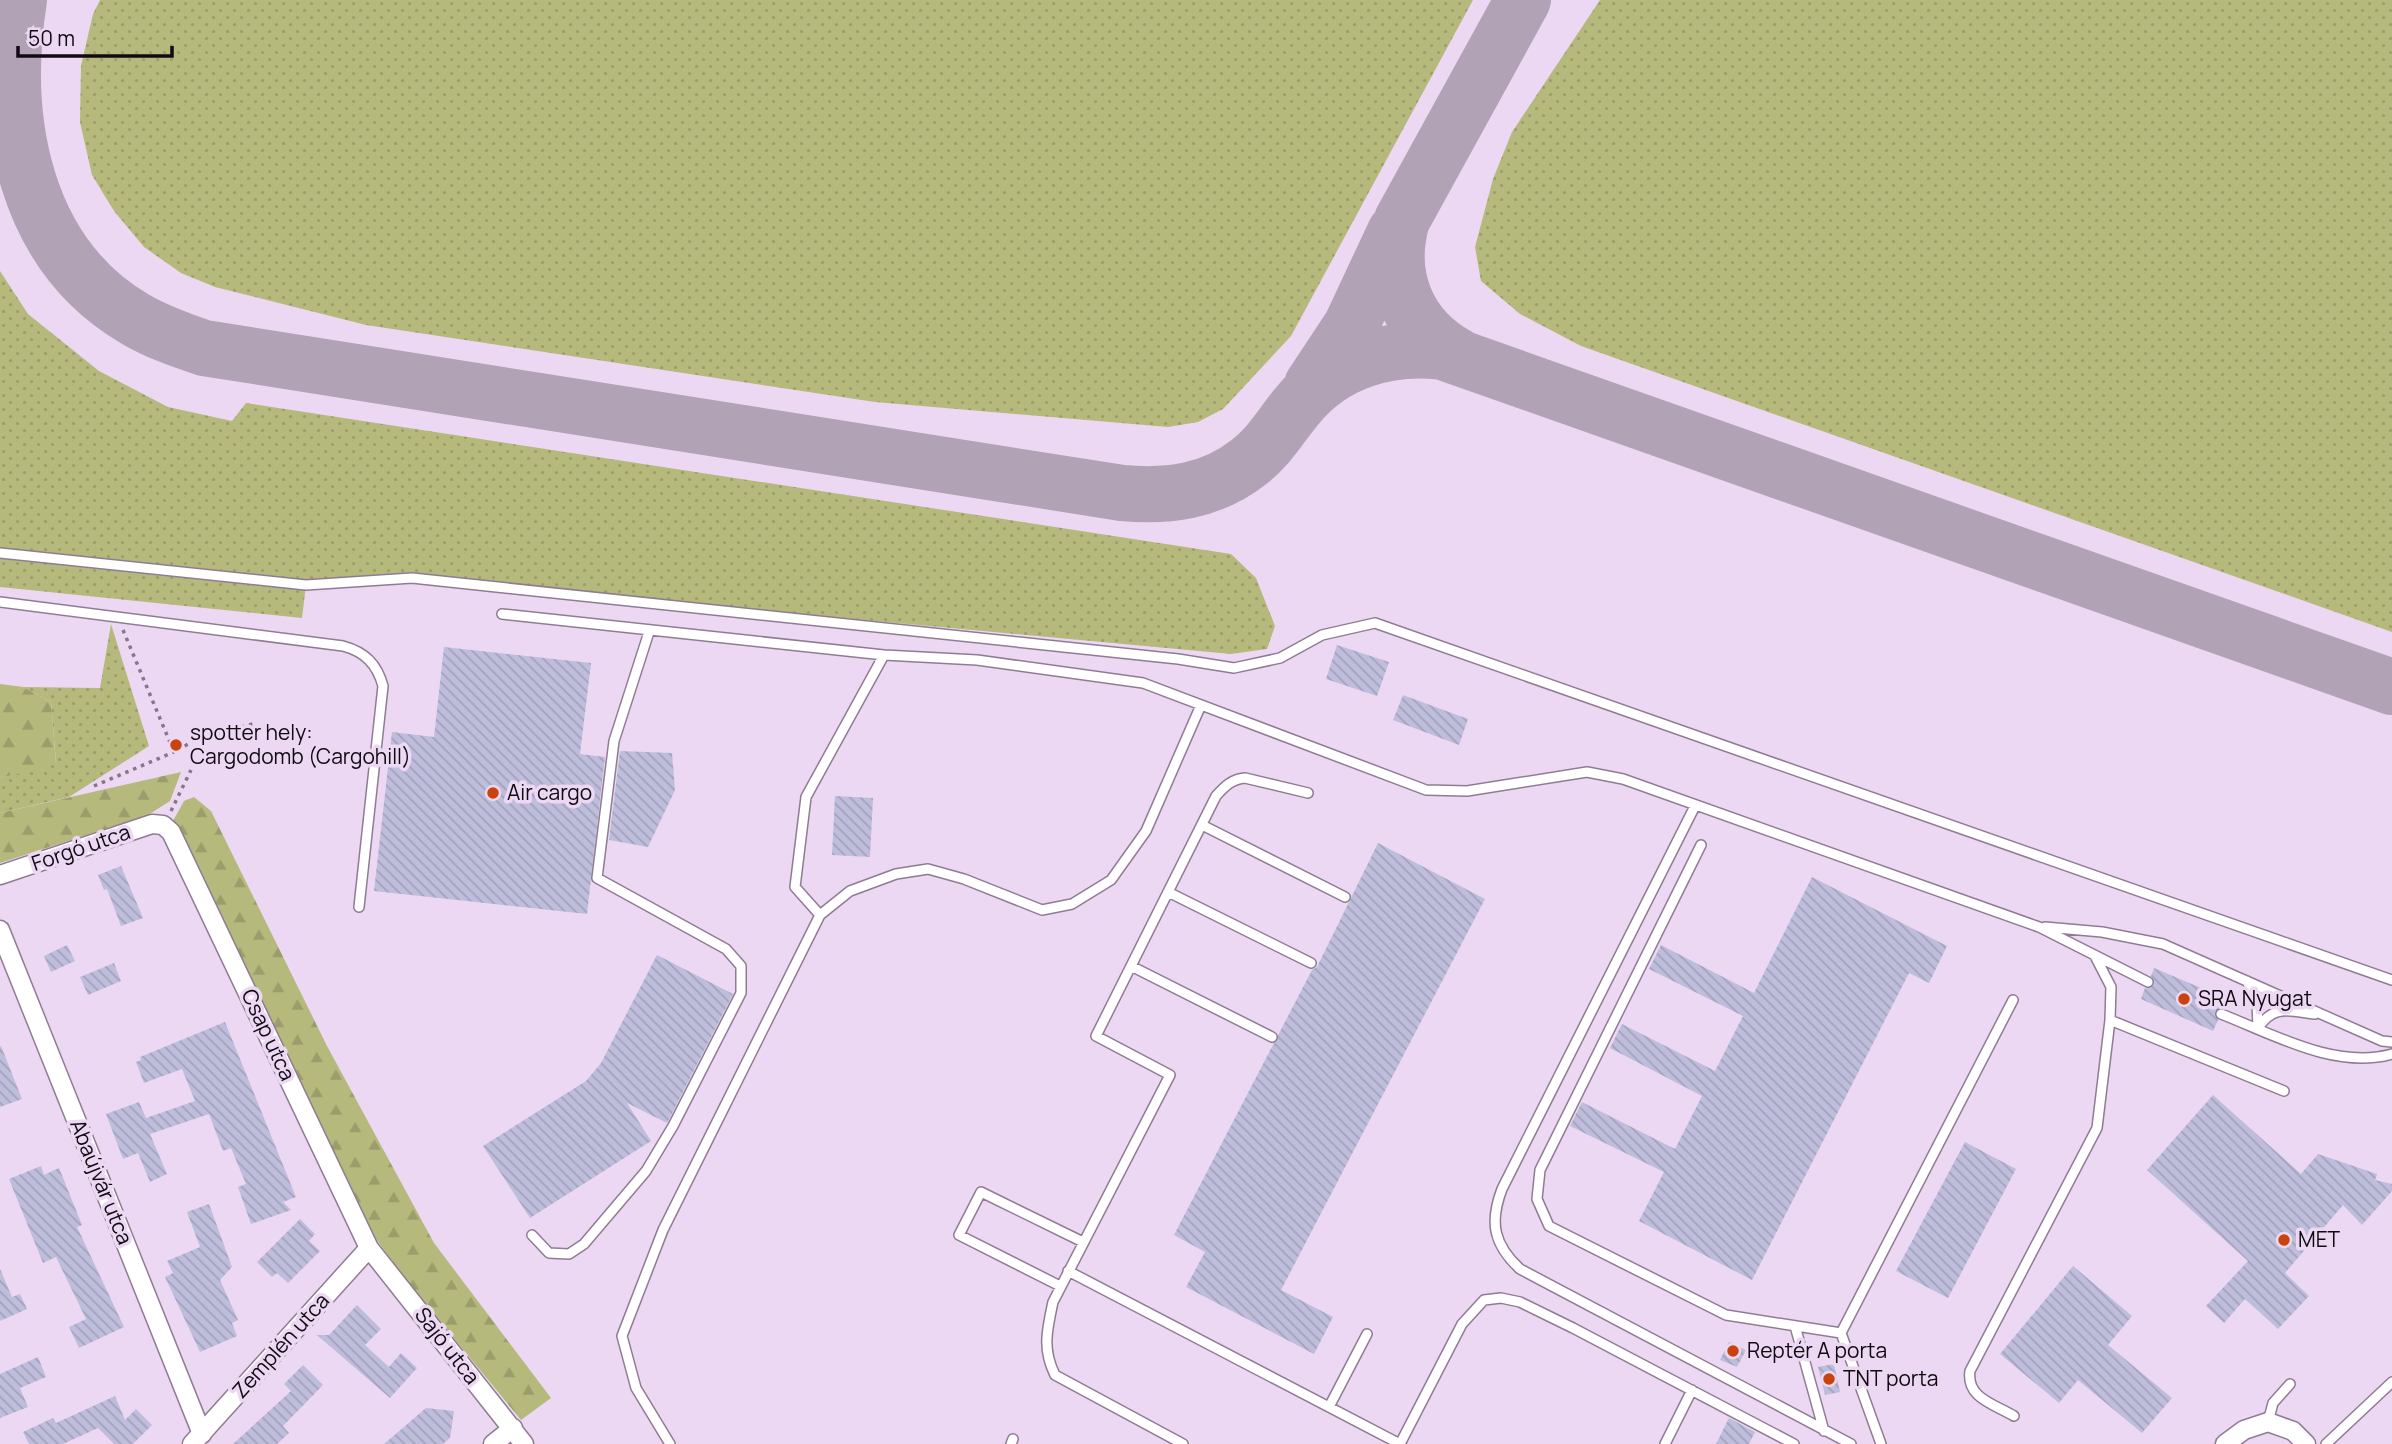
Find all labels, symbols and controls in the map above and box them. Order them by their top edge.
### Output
scale bar [18,14,172,58]
text: 50 m [28,24,75,52]
place label: spotter hely: Cargodomb (Cargohill) [190,718,411,770]
marker: spotter hely: Cargodomb (Cargohill) [168,737,184,753]
place label: Air cargo [507,778,592,806]
marker: Air cargo [485,785,501,801]
street label: Forgó utca [28,817,134,877]
street label: Csap utca [236,984,302,1085]
place label: SRA Nyugat [2198,984,2312,1012]
marker: SRA Nyugat [2176,991,2192,1007]
street label: Abaújvár utca [64,1115,140,1248]
place label: MET [2298,1225,2341,1253]
marker: MET [2276,1232,2292,1248]
street label: Zemplén utca [226,1287,335,1404]
street label: Sajó utca [409,1301,487,1390]
place label: Reptér A porta [1747,1336,1887,1364]
marker: Reptér A porta [1725,1343,1741,1359]
place label: TNT porta [1843,1364,1939,1392]
marker: TNT porta [1821,1371,1837,1387]

